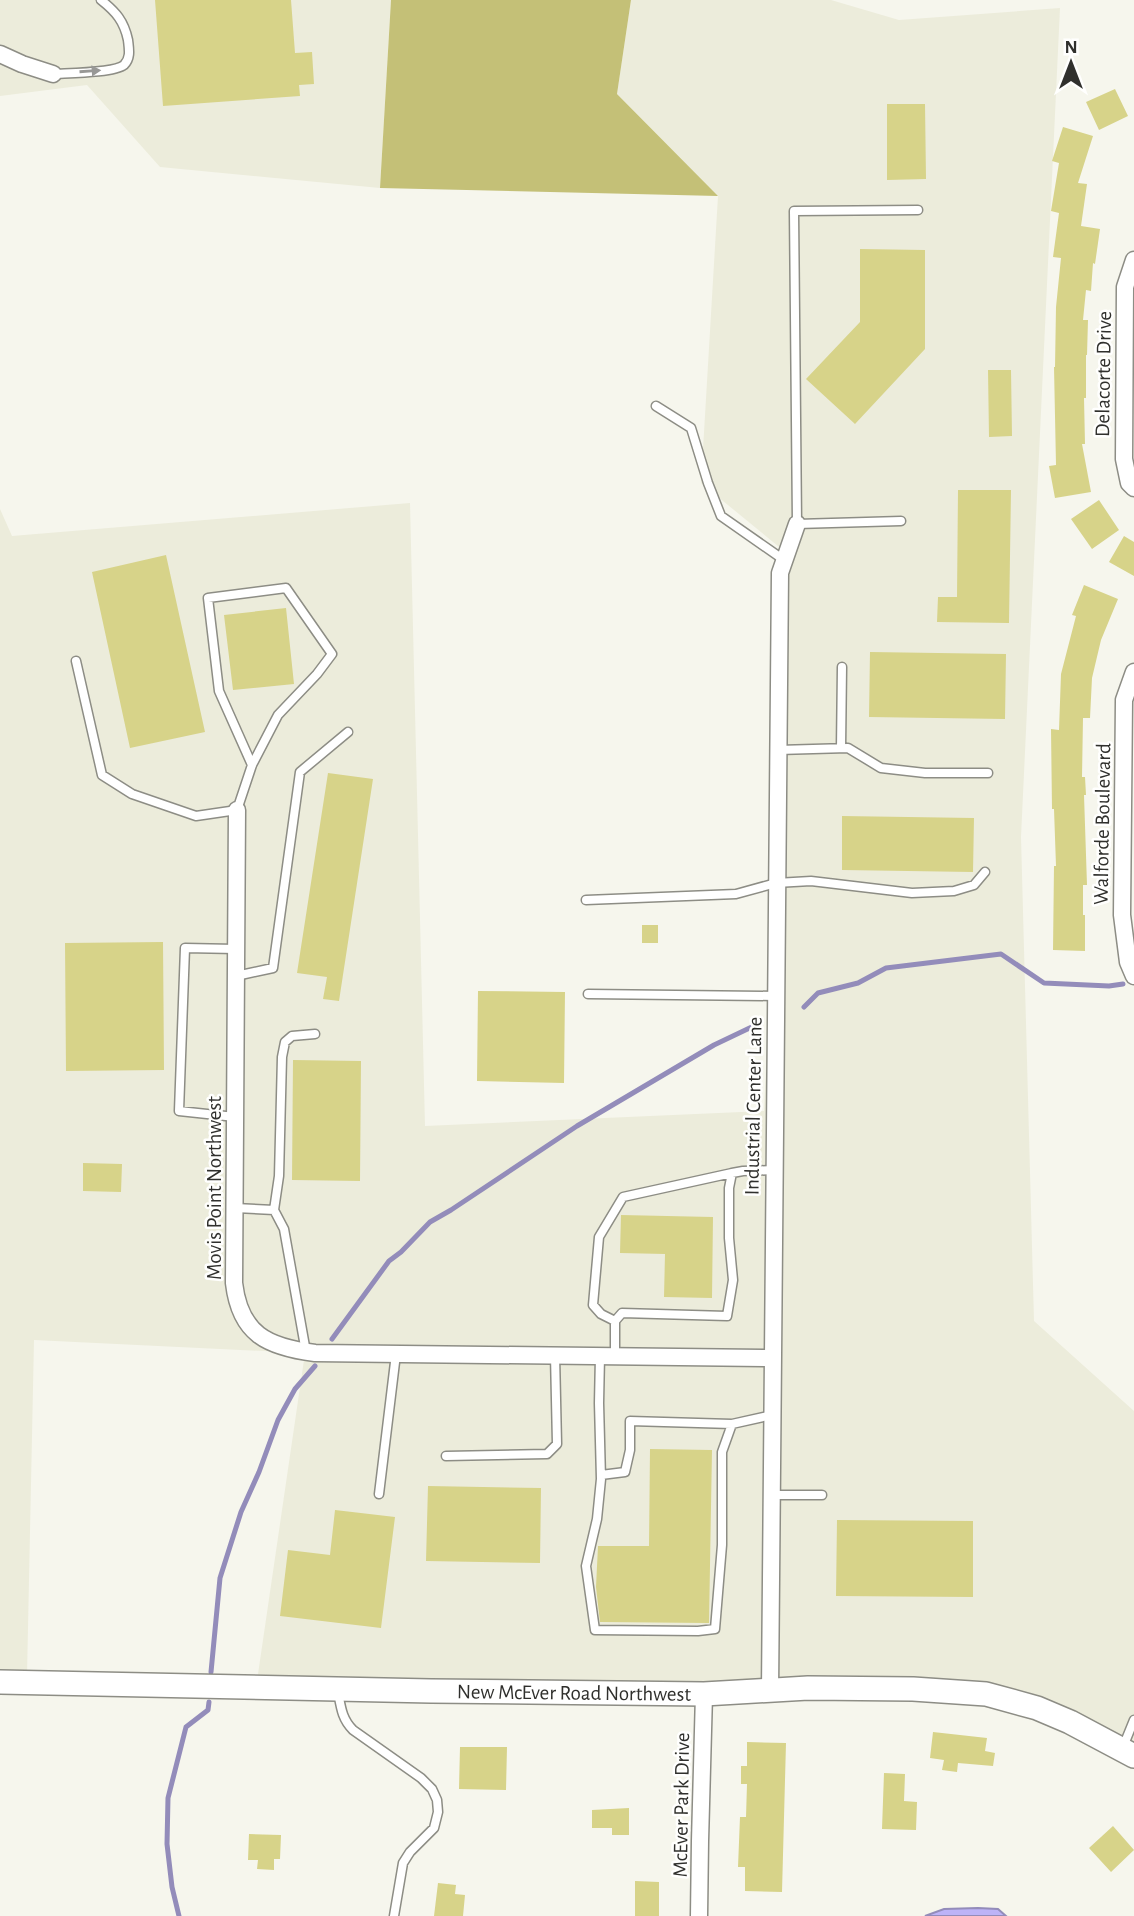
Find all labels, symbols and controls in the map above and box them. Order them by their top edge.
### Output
north arrow [1036,28,1106,98]
text: N [1064,38,1078,57]
one-way arrow [79,65,101,76]
street label: Delacorte Drive [1092,311,1115,437]
street label: Walforde Boulevard [1091,743,1114,905]
street label: Industrial Center Lane [741,1017,766,1195]
street label: Movis Point Northwest [204,1096,225,1280]
street label: New McEver Road Northwest [457,1681,691,1705]
street label: McEver Park Drive [670,1732,693,1878]

